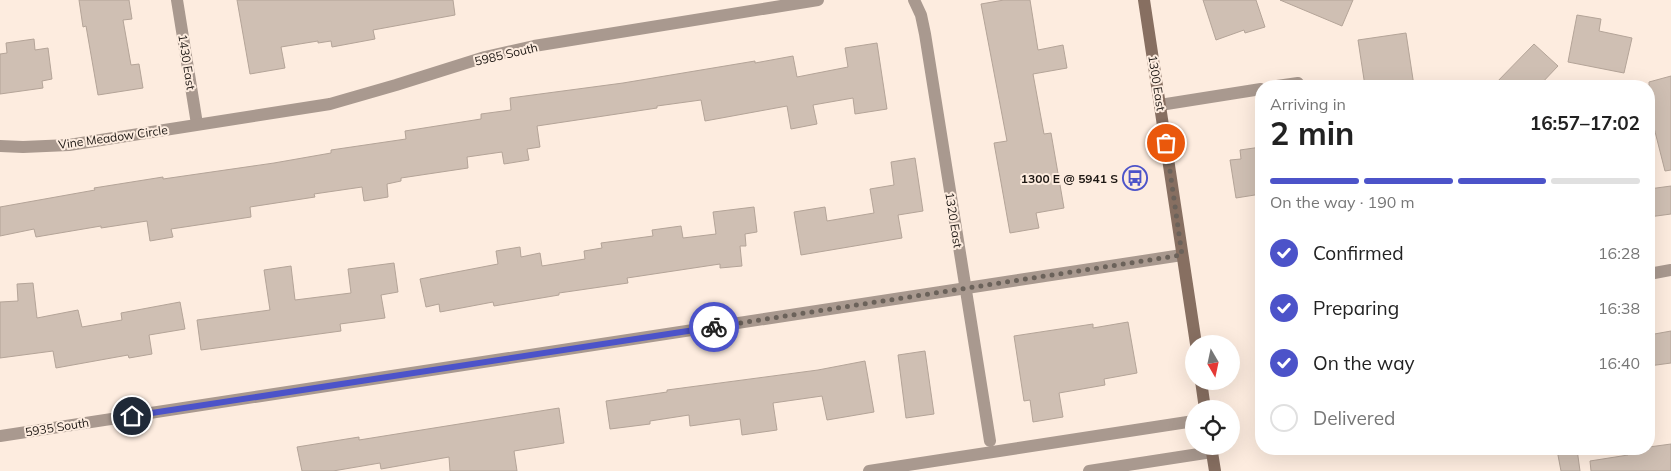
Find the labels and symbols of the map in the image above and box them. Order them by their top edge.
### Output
street label: 1430 East [175,33,199,91]
street label: 5985 South [473,39,539,69]
street label: 1300 East [1145,54,1169,112]
street label: Vine Meadow Circle [57,122,169,152]
pin [1145,122,1187,164]
bus stop icon: 1300 E @ 5941 S [1122,165,1148,191]
place label: 1300 E @ 5941 S [1021,171,1118,186]
street label: 1320 East [942,191,966,249]
courier [689,302,739,352]
north arrow [1185,335,1240,390]
pin [111,395,153,437]
street label: 5935 South [24,415,90,439]

